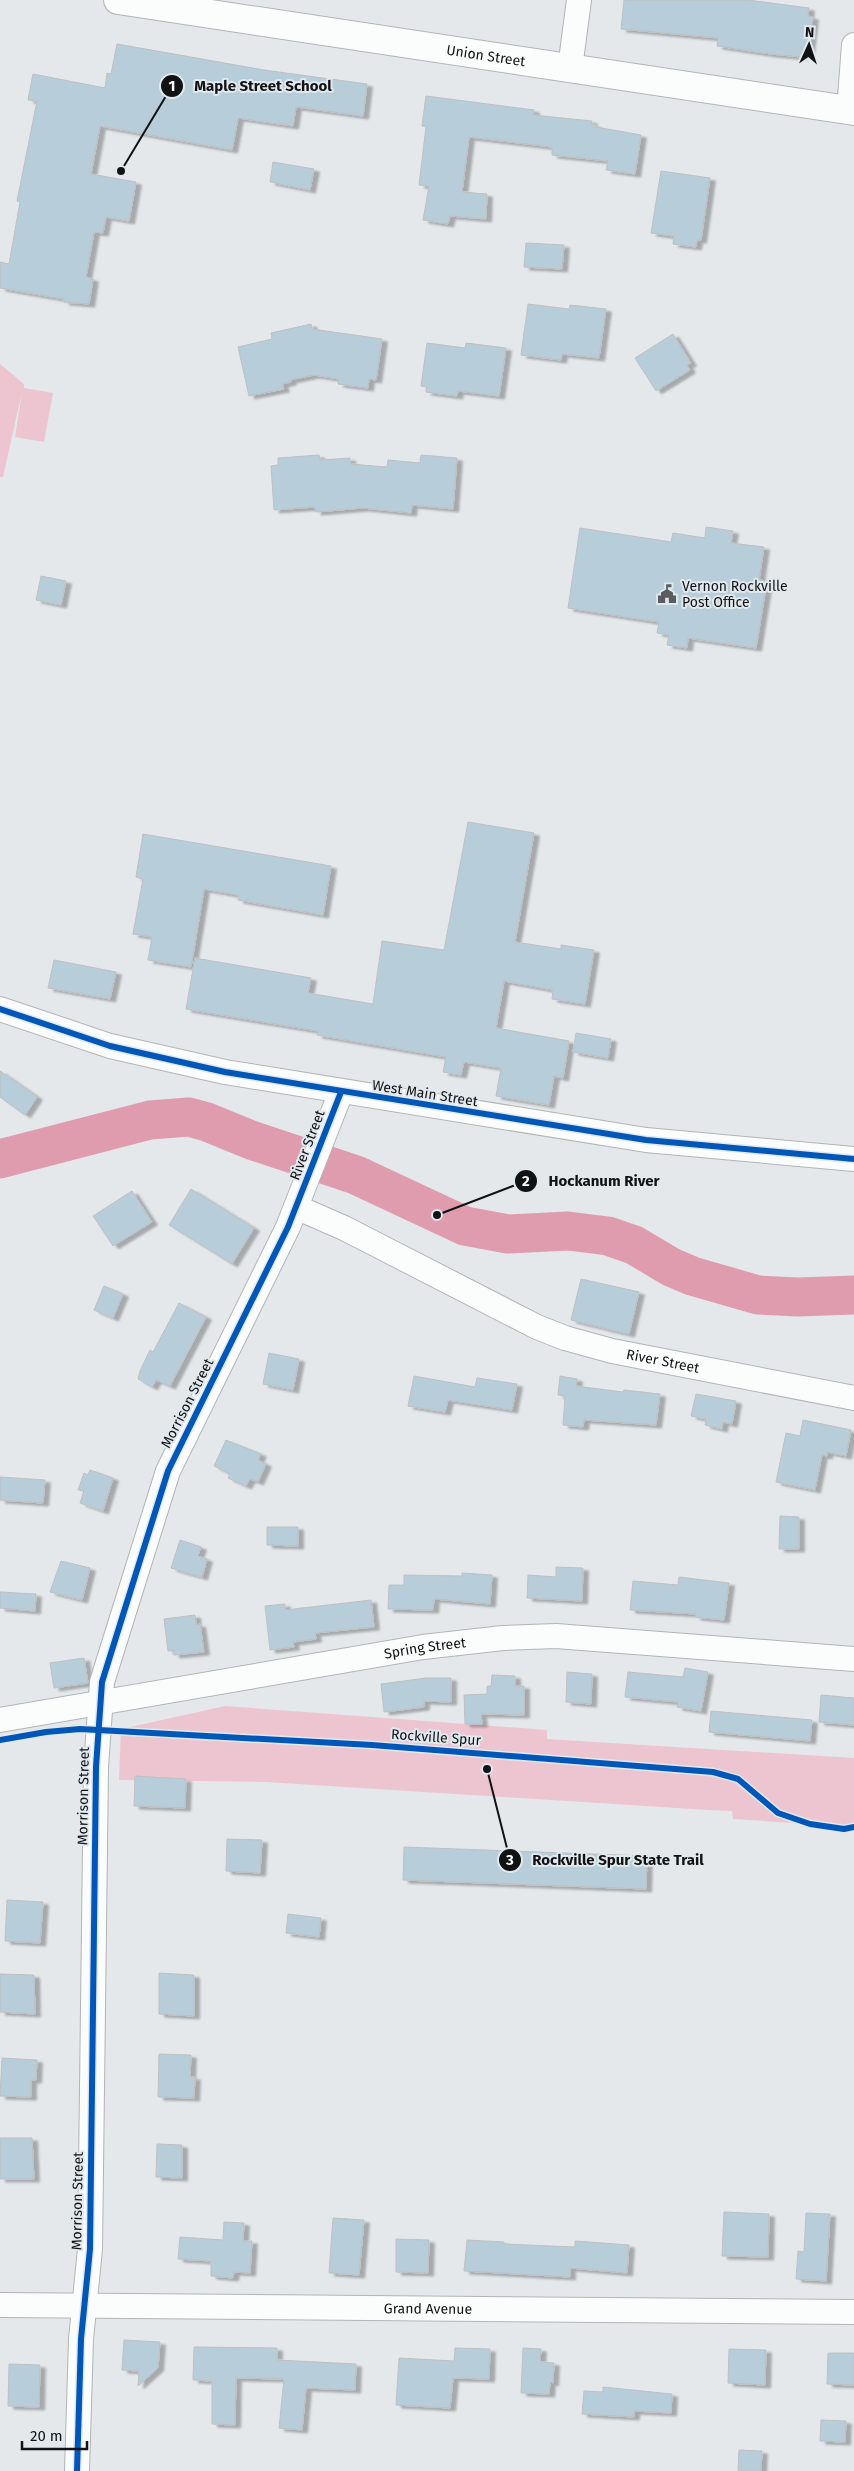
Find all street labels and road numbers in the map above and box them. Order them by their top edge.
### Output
street label: Union Street [445,42,527,70]
street label: West Main Street [371,1077,480,1110]
street label: River Street [286,1107,329,1183]
street label: River Street [625,1346,702,1377]
street label: Morrison Street [158,1355,218,1451]
street label: Spring Street [383,1634,468,1663]
street label: Rockville Spur [390,1726,482,1749]
street label: Morrison Street [74,1746,93,1845]
street label: Morrison Street [68,2151,87,2250]
street label: Grand Avenue [384,2300,472,2318]

